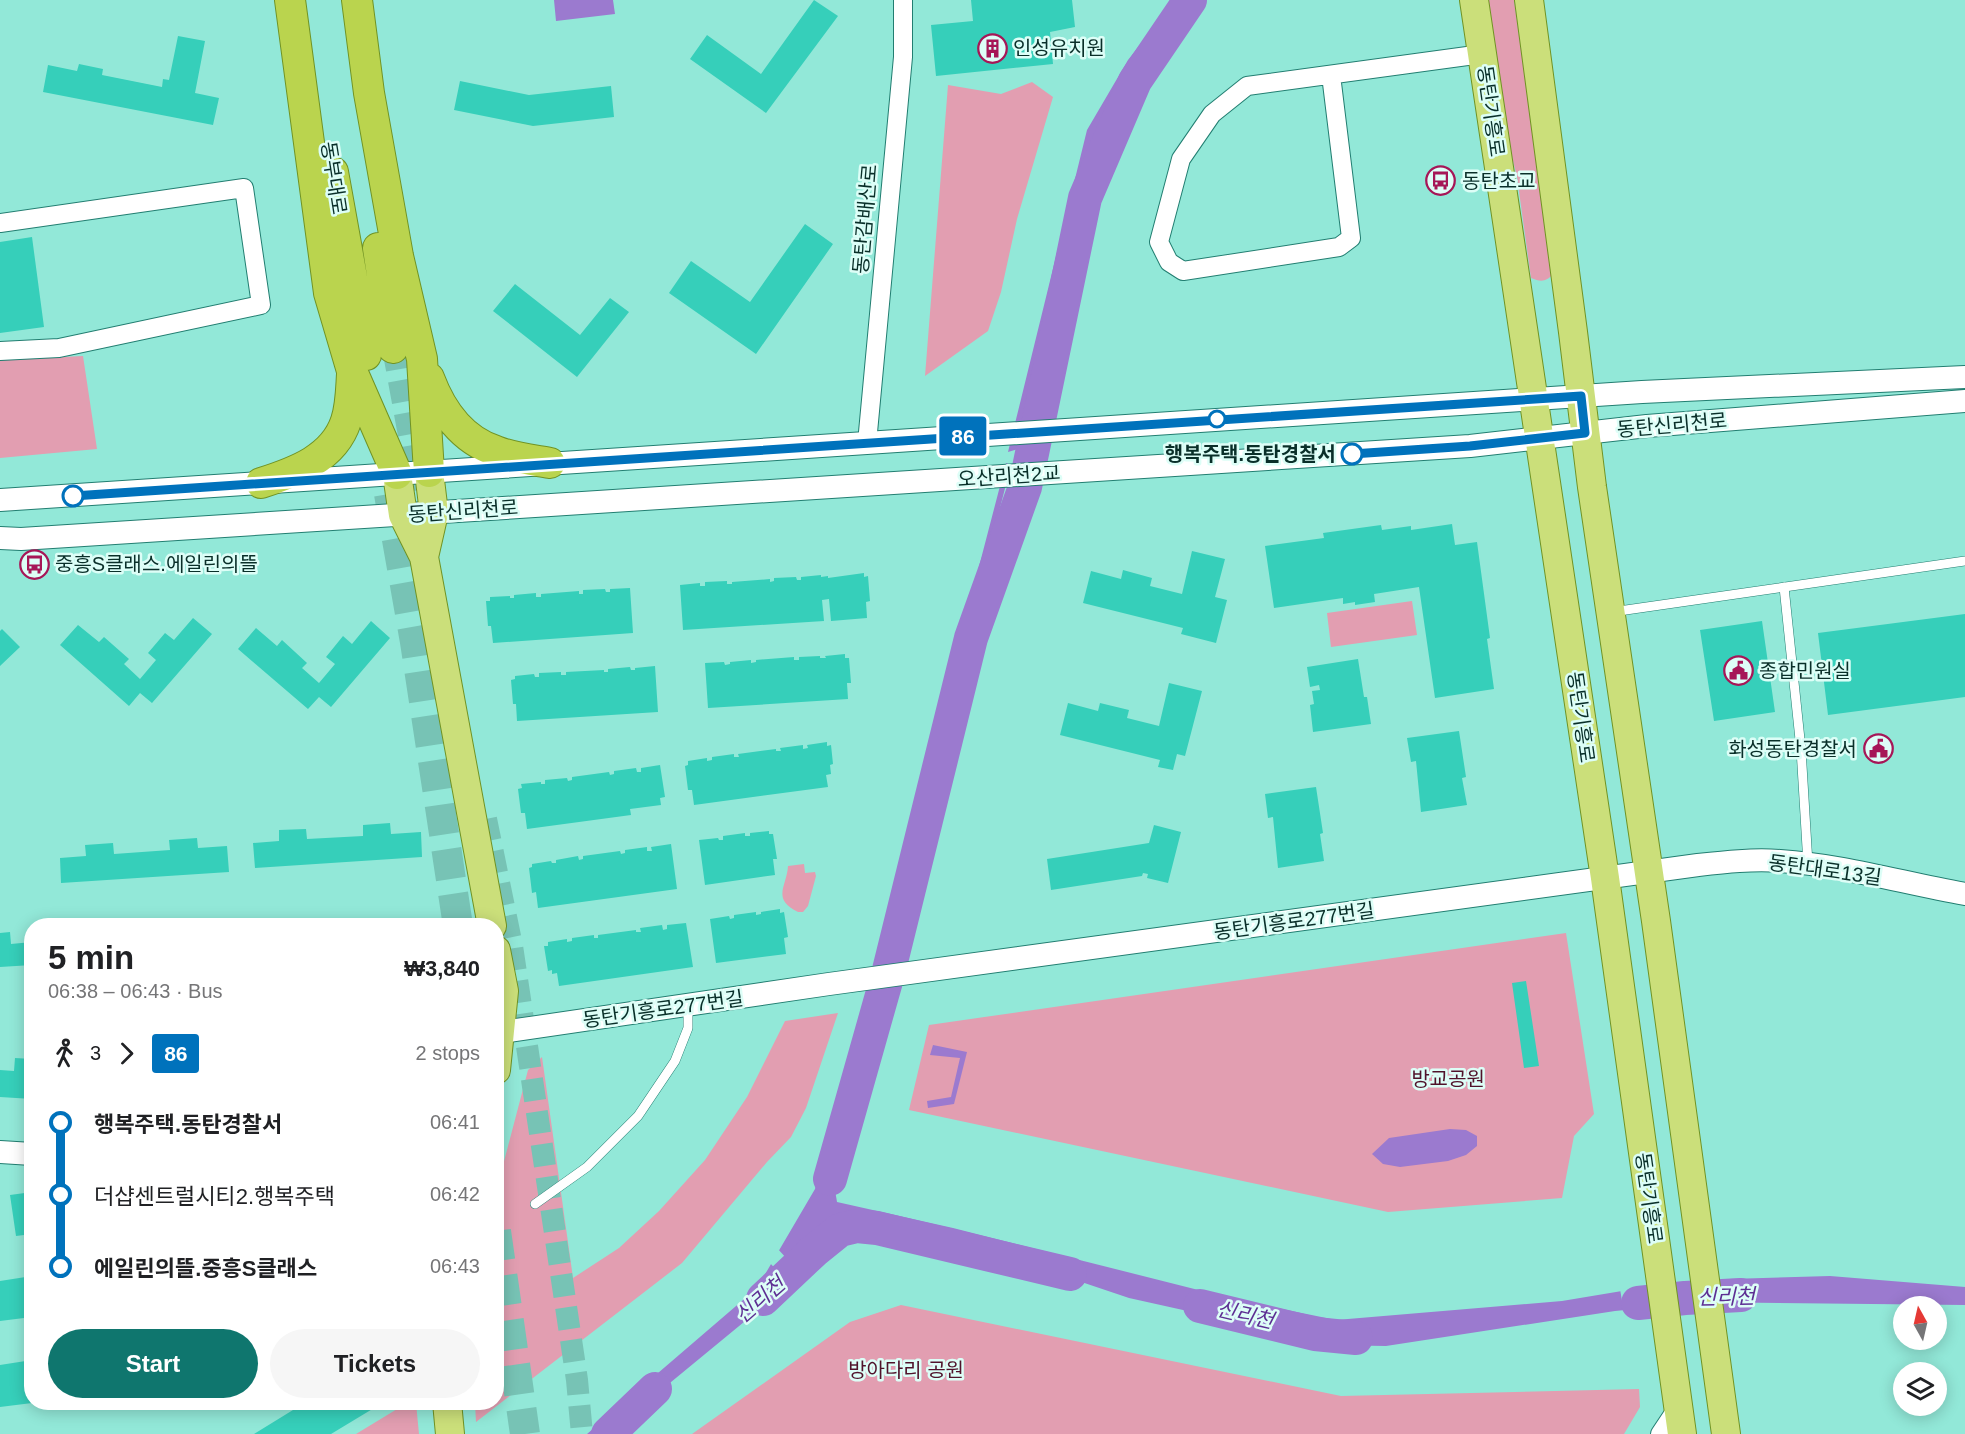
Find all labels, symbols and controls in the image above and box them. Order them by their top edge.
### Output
building icon: 인성유치원 [976,32,1008,64]
place label: 인성유치원 [1013,37,1105,59]
street label: 동탄기흥로 [1474,64,1508,158]
street label: 동부대로 [317,140,351,216]
street label: 동탄감배산로 [849,163,881,275]
bus stop icon: 동탄초교 [1425,165,1457,197]
place label: 동탄초교 [1462,170,1536,192]
street label: 동탄신리천로 [1616,409,1728,441]
unlabelled marker [1208,410,1226,428]
line badge: 86 [936,416,990,456]
text: 86 [951,425,975,448]
place label: 행복주택.동탄경찰서 [1165,443,1336,465]
marker: 행복주택.동탄경찰서 [1341,443,1363,465]
street label: 오산리천2교 [957,461,1061,491]
unlabelled marker [62,485,84,507]
street label: 동탄신리천로 [407,496,519,526]
bus stop icon: 중흥S클래스.에일린의뜰 [18,548,50,580]
place label: 중흥S클래스.에일린의뜰 [55,553,258,575]
public building icon: 종합민원실 [1722,655,1754,687]
place label: 종합민원실 [1759,660,1851,682]
street label: 동탄기흥로 [1564,670,1598,764]
public building icon: 화성동탄경찰서 [1862,733,1894,765]
place label: 화성동탄경찰서 [1728,738,1857,760]
street label: 동탄대로13길 [1767,851,1883,889]
street label: 동탄기흥로277번길 [1212,899,1376,943]
text: 5 min [48,939,134,976]
text: ₩3,840 [404,956,480,981]
text: 06:38 – 06:43 · Bus [48,980,223,1002]
street label: 동탄기흥로277번길 [581,987,745,1031]
icon: walk [48,1037,81,1070]
icon: forward [110,1037,143,1070]
text: 3 [90,1042,101,1064]
text: 86 [164,1042,187,1065]
text: 2 stops [416,1042,480,1064]
park label: 방교공원 [1411,1068,1485,1090]
text: 06:41 [430,1111,480,1133]
text: 행복주택.동탄경찰서 [94,1112,282,1137]
street label: 동탄기흥로 [1632,1151,1666,1245]
text: 06:42 [430,1183,480,1205]
text: 더샵센트럴시티2.행복주택 [94,1184,335,1209]
text: 06:43 [430,1255,480,1277]
text: 에일린의뜰.중흥S클래스 [94,1256,317,1281]
water label: 신리천 [730,1270,791,1327]
water label: 신리천 [1697,1284,1758,1309]
north arrow [1893,1296,1947,1350]
map controls [1893,1296,1947,1416]
water label: 신리천 [1214,1297,1279,1333]
button: Start [48,1329,258,1398]
button: Tickets [270,1329,480,1398]
park label: 방아다리 공원 [848,1359,964,1381]
button: layers [1893,1362,1947,1416]

